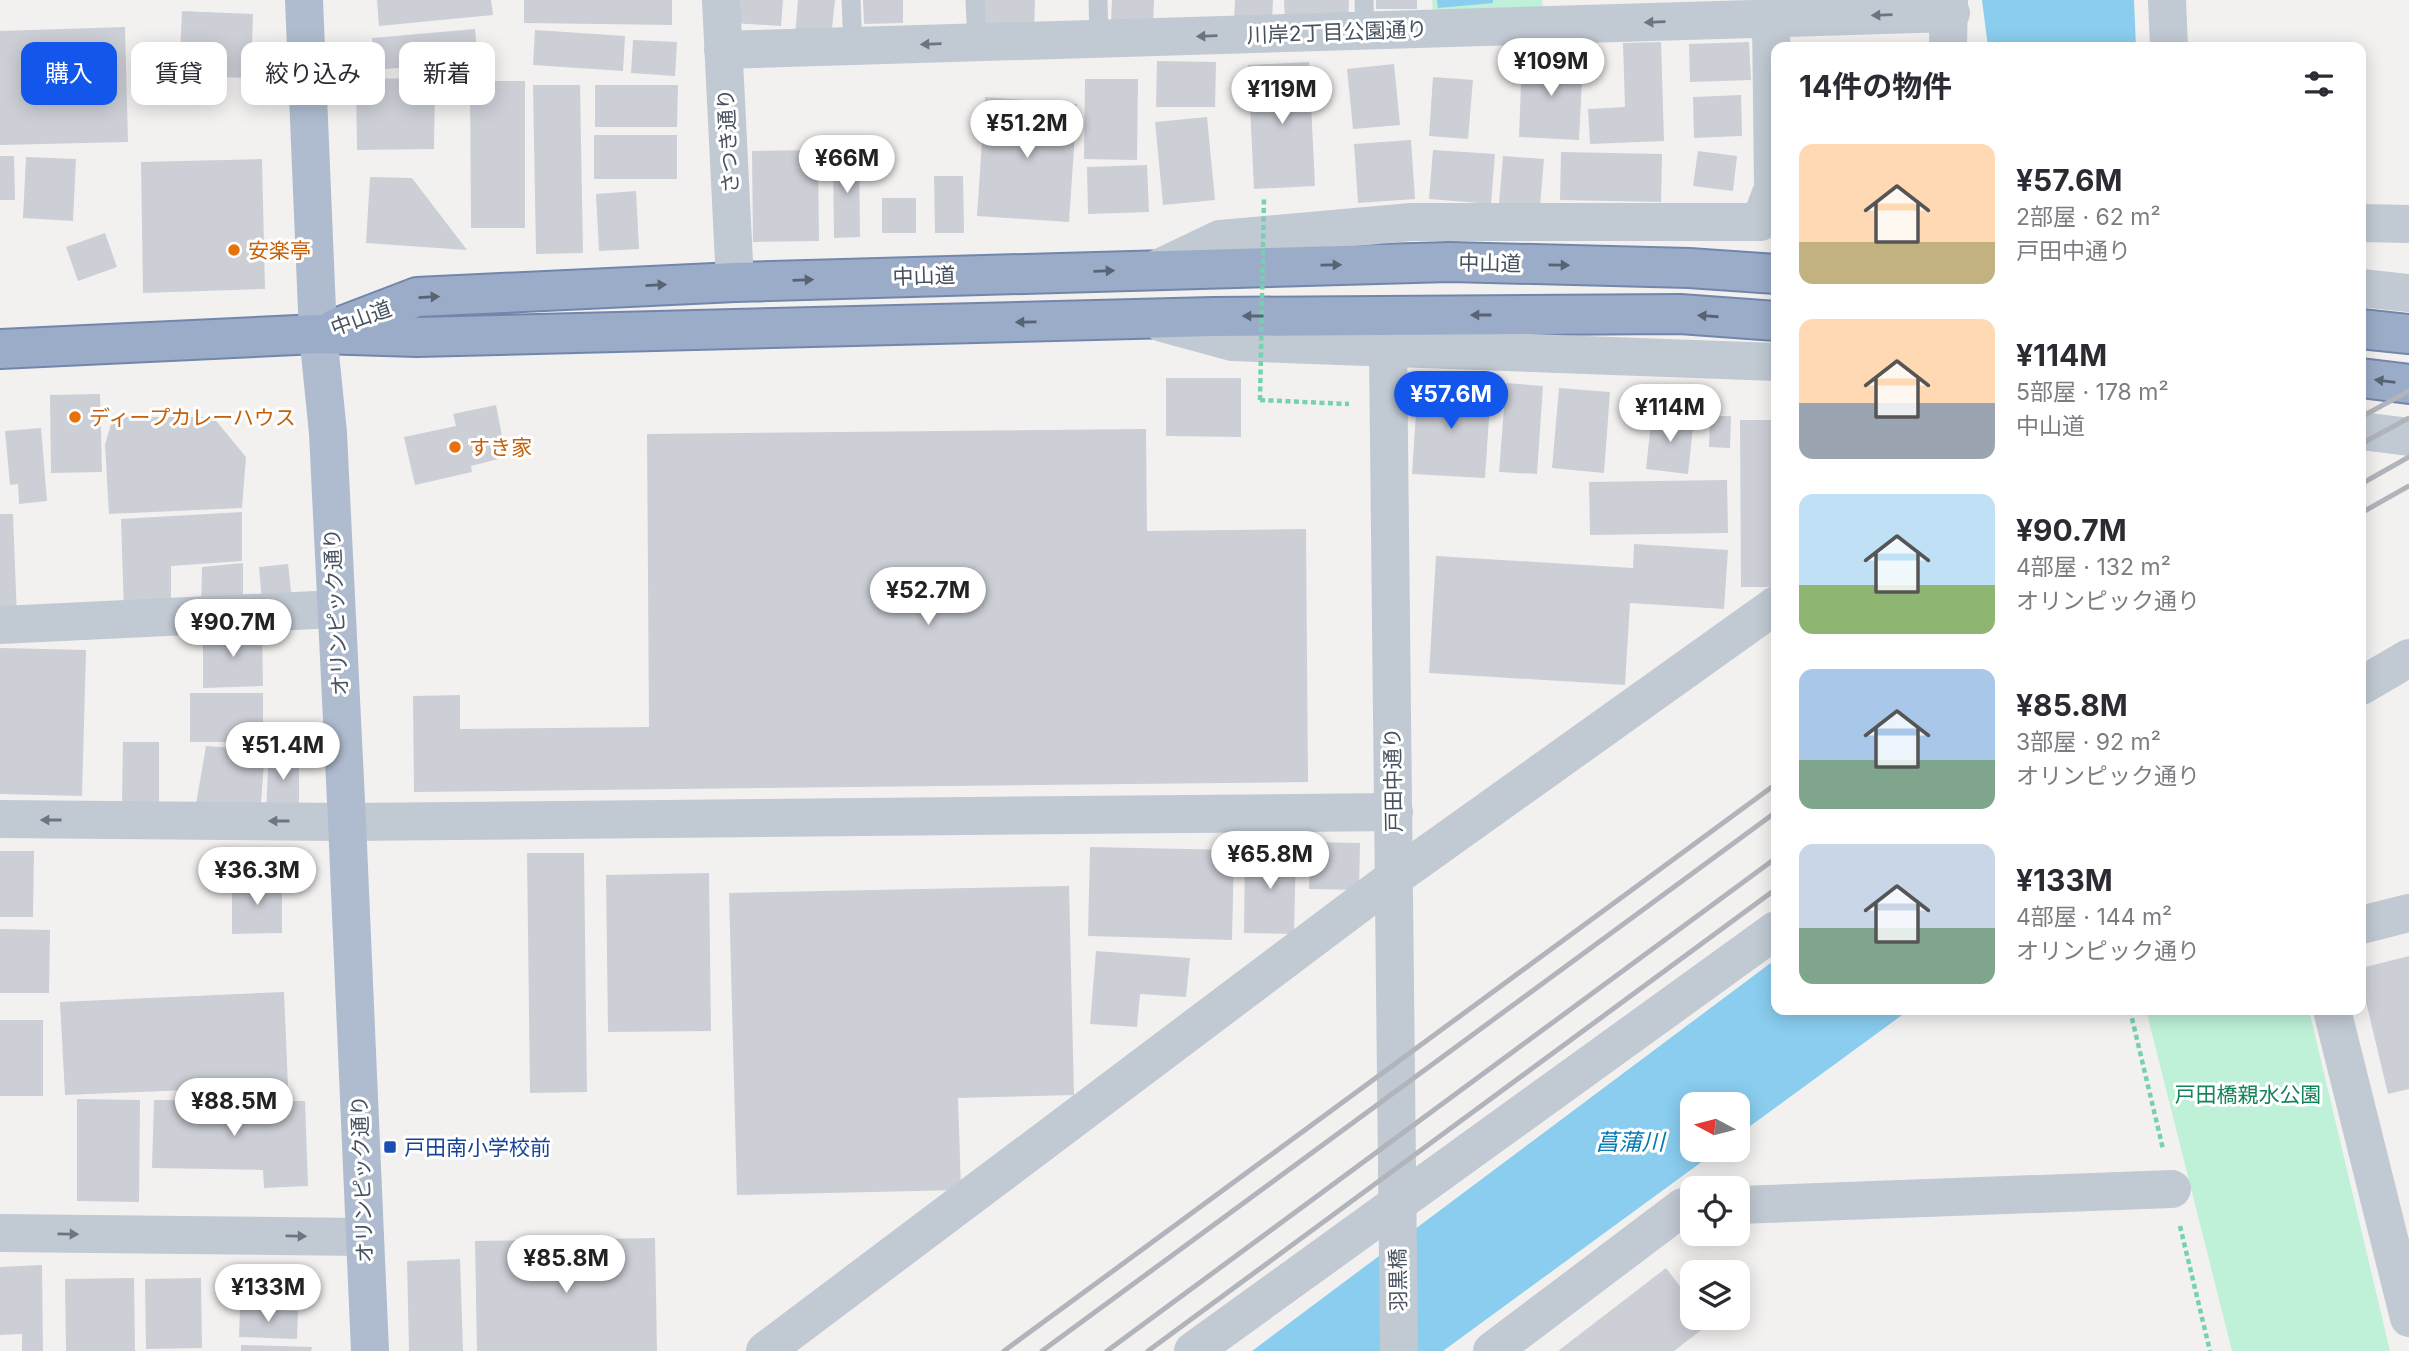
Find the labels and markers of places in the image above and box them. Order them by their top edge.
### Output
pin: ¥109M [1502,38,1600,98]
pin: ¥119M [1233,66,1331,126]
pin: ¥51.2M [970,100,1084,160]
pin: ¥66M [806,136,888,195]
place label: 安楽亭 [248,238,311,263]
marker: 安楽亭 [226,242,242,258]
pin: ¥57.6M [1394,372,1508,431]
pin: ¥114M [1621,384,1719,444]
place label: ディープカレーハウス [89,405,296,430]
marker: ディープカレーハウス [67,409,83,425]
place label: すき家 [469,435,532,460]
marker: すき家 [447,439,463,455]
pin: ¥52.7M [871,568,985,627]
pin: ¥90.7M [176,600,290,659]
pin: ¥51.4M [226,722,340,782]
pin: ¥65.8M [1213,832,1327,891]
pin: ¥36.3M [200,848,314,907]
pin: ¥88.5M [177,1078,291,1138]
place label: 戸田南小学校前 [404,1135,551,1160]
marker: 戸田南小学校前 [382,1139,398,1155]
pin: ¥85.8M [509,1236,623,1295]
pin: ¥133M [219,1264,317,1324]

